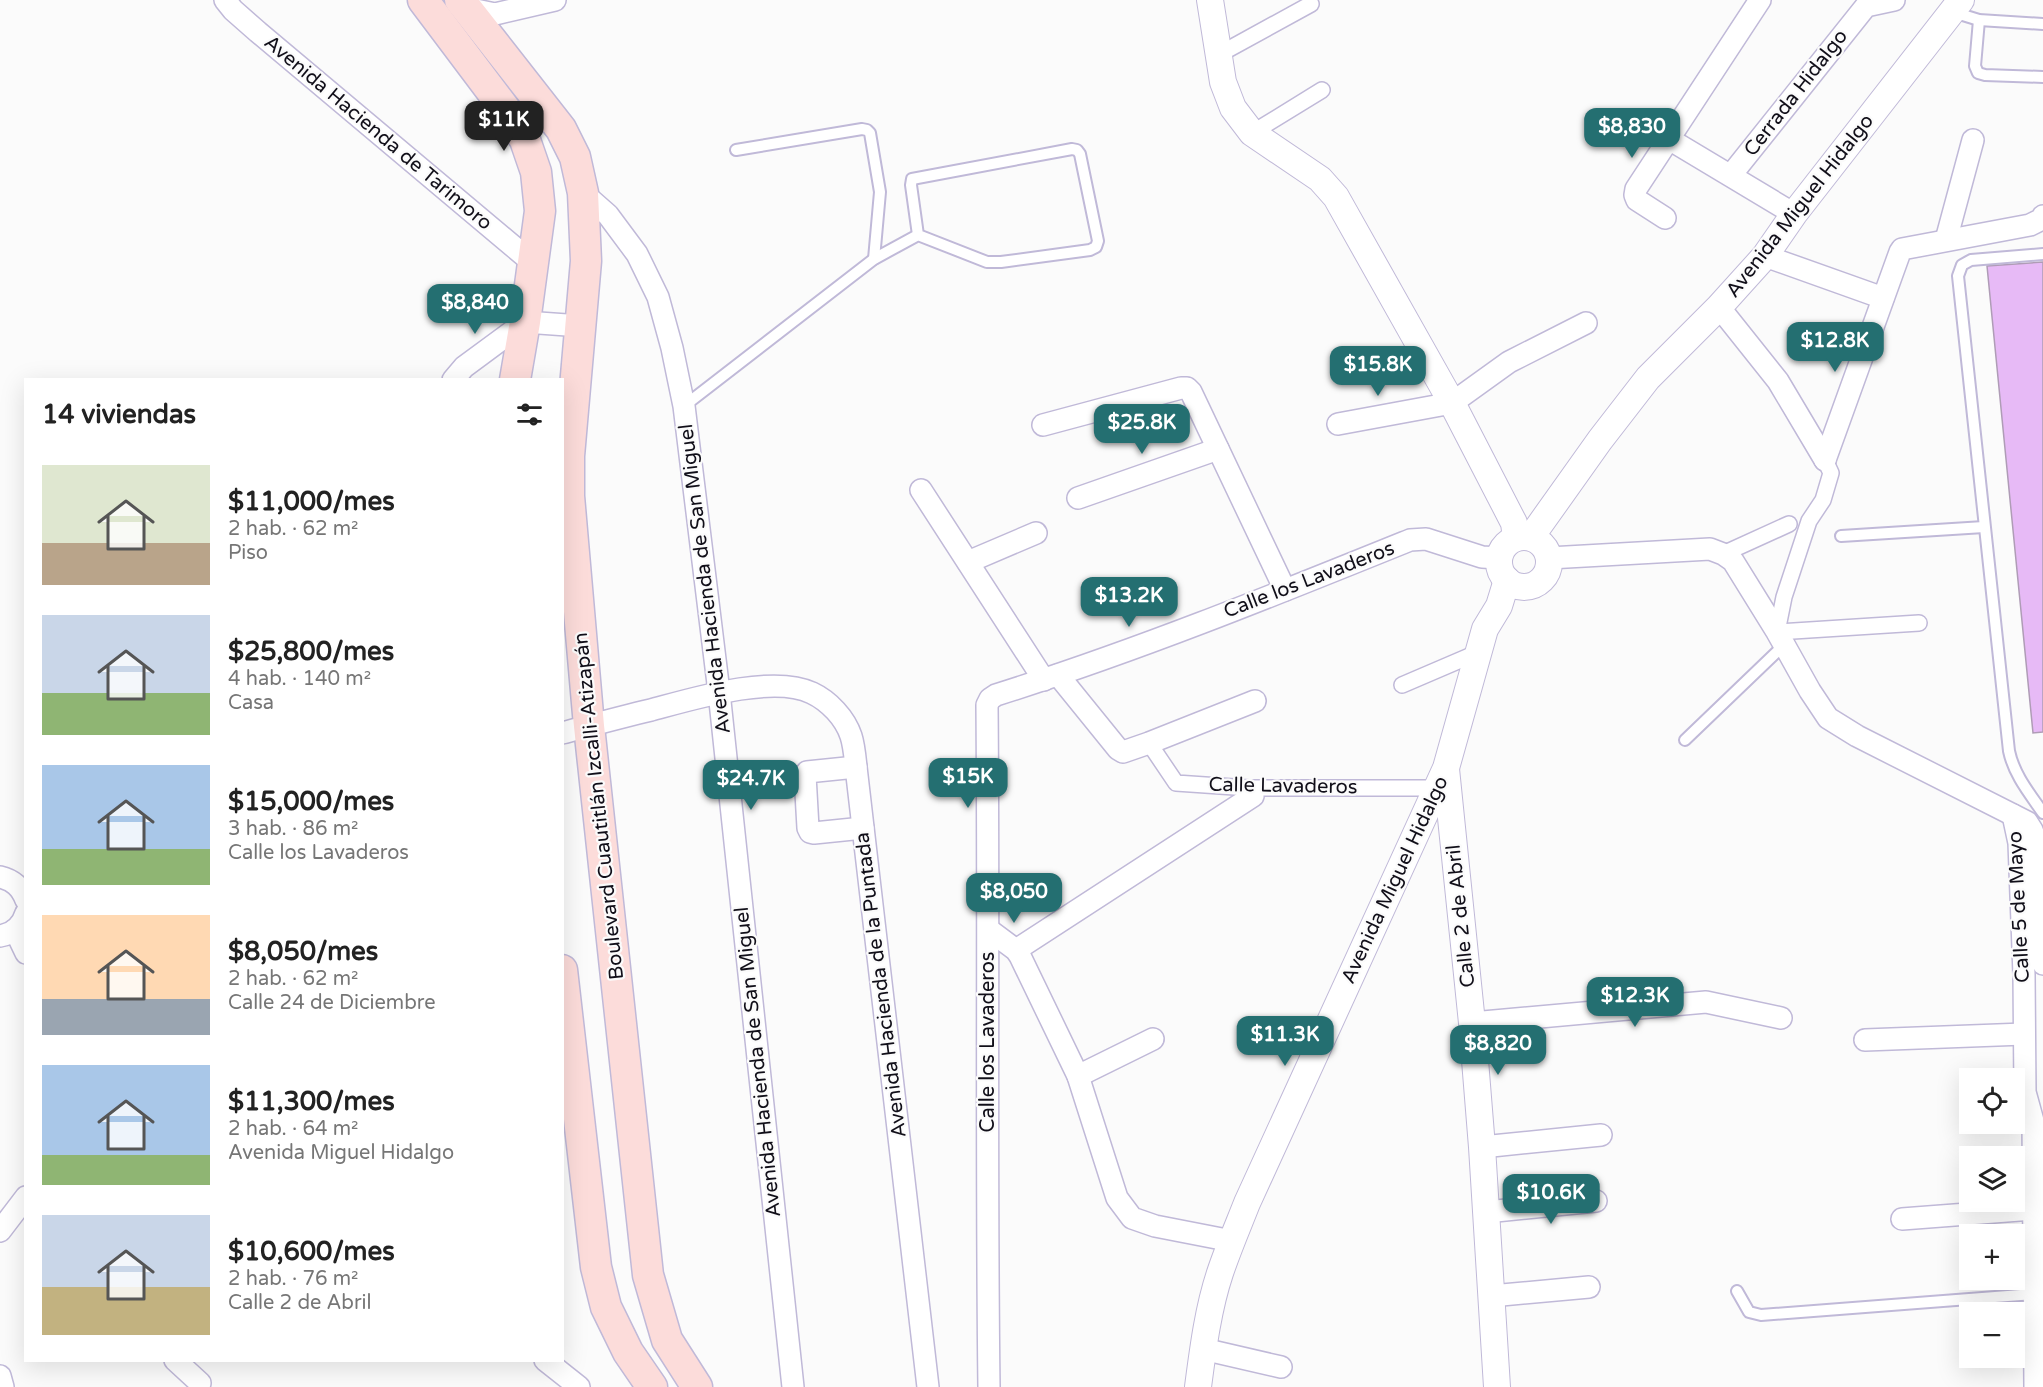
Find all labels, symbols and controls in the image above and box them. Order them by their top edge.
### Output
street label: Cerrada Hidalgo [1739,25,1853,161]
street label: Avenida Hacienda de Tarimoro [259,30,497,236]
pin: $11K [468,101,540,152]
text: $11K [479,108,529,132]
pin: $8,830 [1583,108,1681,159]
street label: Avenida Miguel Hidalgo [1721,110,1879,302]
text: $8,830 [1598,115,1666,139]
pin: $8,840 [426,284,524,335]
text: $8,840 [441,291,509,315]
pin: $12.8K [1786,322,1884,373]
text: $12.8K [1801,329,1869,353]
pin: $15.8K [1329,346,1427,397]
text: $15.8K [1344,353,1412,377]
icon: filters [513,398,546,431]
text: 14 viviendas [42,399,196,430]
pin: $25.8K [1093,404,1191,455]
text: $25.8K [1108,411,1176,435]
street label: Avenida Hacienda de San Miguel [674,423,736,735]
text: $11,000/mes [228,486,395,517]
icon: home [90,489,162,561]
text: 2 hab. · 62 m² [228,517,358,541]
street label: Calle los Lavaderos [1220,536,1398,624]
text: Piso [228,541,268,565]
pin: $13.2K [1080,577,1178,628]
text: $13.2K [1095,584,1163,608]
street label: Boulevard Cuautitlán Izcalli-Atizapán [569,631,629,981]
text: $25,800/mes [228,636,394,667]
icon: home [90,639,162,711]
text: 4 hab. · 140 m² [228,667,371,691]
text: Casa [228,691,274,715]
pin: $15K [932,758,1004,809]
pin: $24.7K [702,760,800,811]
text: $15K [943,765,993,789]
text: $24.7K [717,767,785,791]
street label: Avenida Miguel Hidalgo [1336,772,1454,988]
street label: Calle Lavaderos [1208,773,1358,799]
text: $15,000/mes [228,786,394,817]
icon: home [90,789,162,861]
text: 3 hab. · 86 m² [228,817,358,841]
street label: Avenida Hacienda de la Puntada [850,831,912,1139]
street label: Calle 5 de Mayo [2003,831,2035,983]
text: Calle los Lavaderos [228,841,409,865]
street label: Calle 2 de Abril [1442,843,1480,989]
pin: $8,050 [965,873,1063,924]
text: $8,050 [980,880,1048,904]
street label: Avenida Hacienda de San Miguel [730,906,786,1218]
text: $8,050/mes [228,936,378,967]
icon: home [90,939,162,1011]
street label: Calle los Lavaderos [976,952,1000,1132]
text: 2 hab. · 62 m² [228,967,358,991]
pin: $12.3K [1586,977,1684,1028]
text: $12.3K [1601,984,1669,1008]
text: Calle 24 de Diciembre [228,991,436,1015]
pin: $11.3K [1236,1016,1334,1067]
text: $11.3K [1251,1023,1319,1047]
pin: $8,820 [1449,1025,1547,1076]
text: $8,820 [1464,1032,1532,1056]
map controls [1959,1068,2025,1368]
button: locate [1959,1068,2025,1134]
text: $11,300/mes [228,1086,395,1117]
icon: home [90,1089,162,1161]
text: 2 hab. · 64 m² [228,1117,358,1141]
text: Avenida Miguel Hidalgo [228,1141,454,1165]
button: layers [1959,1146,2025,1212]
pin: $10.6K [1502,1174,1600,1225]
text: $10.6K [1517,1181,1585,1205]
button: + [1959,1224,2025,1290]
text: $10,600/mes [228,1236,395,1267]
icon: home [90,1239,162,1311]
text: 2 hab. · 76 m² [228,1267,358,1291]
text: Calle 2 de Abril [228,1291,372,1315]
button: − [1959,1302,2025,1368]

